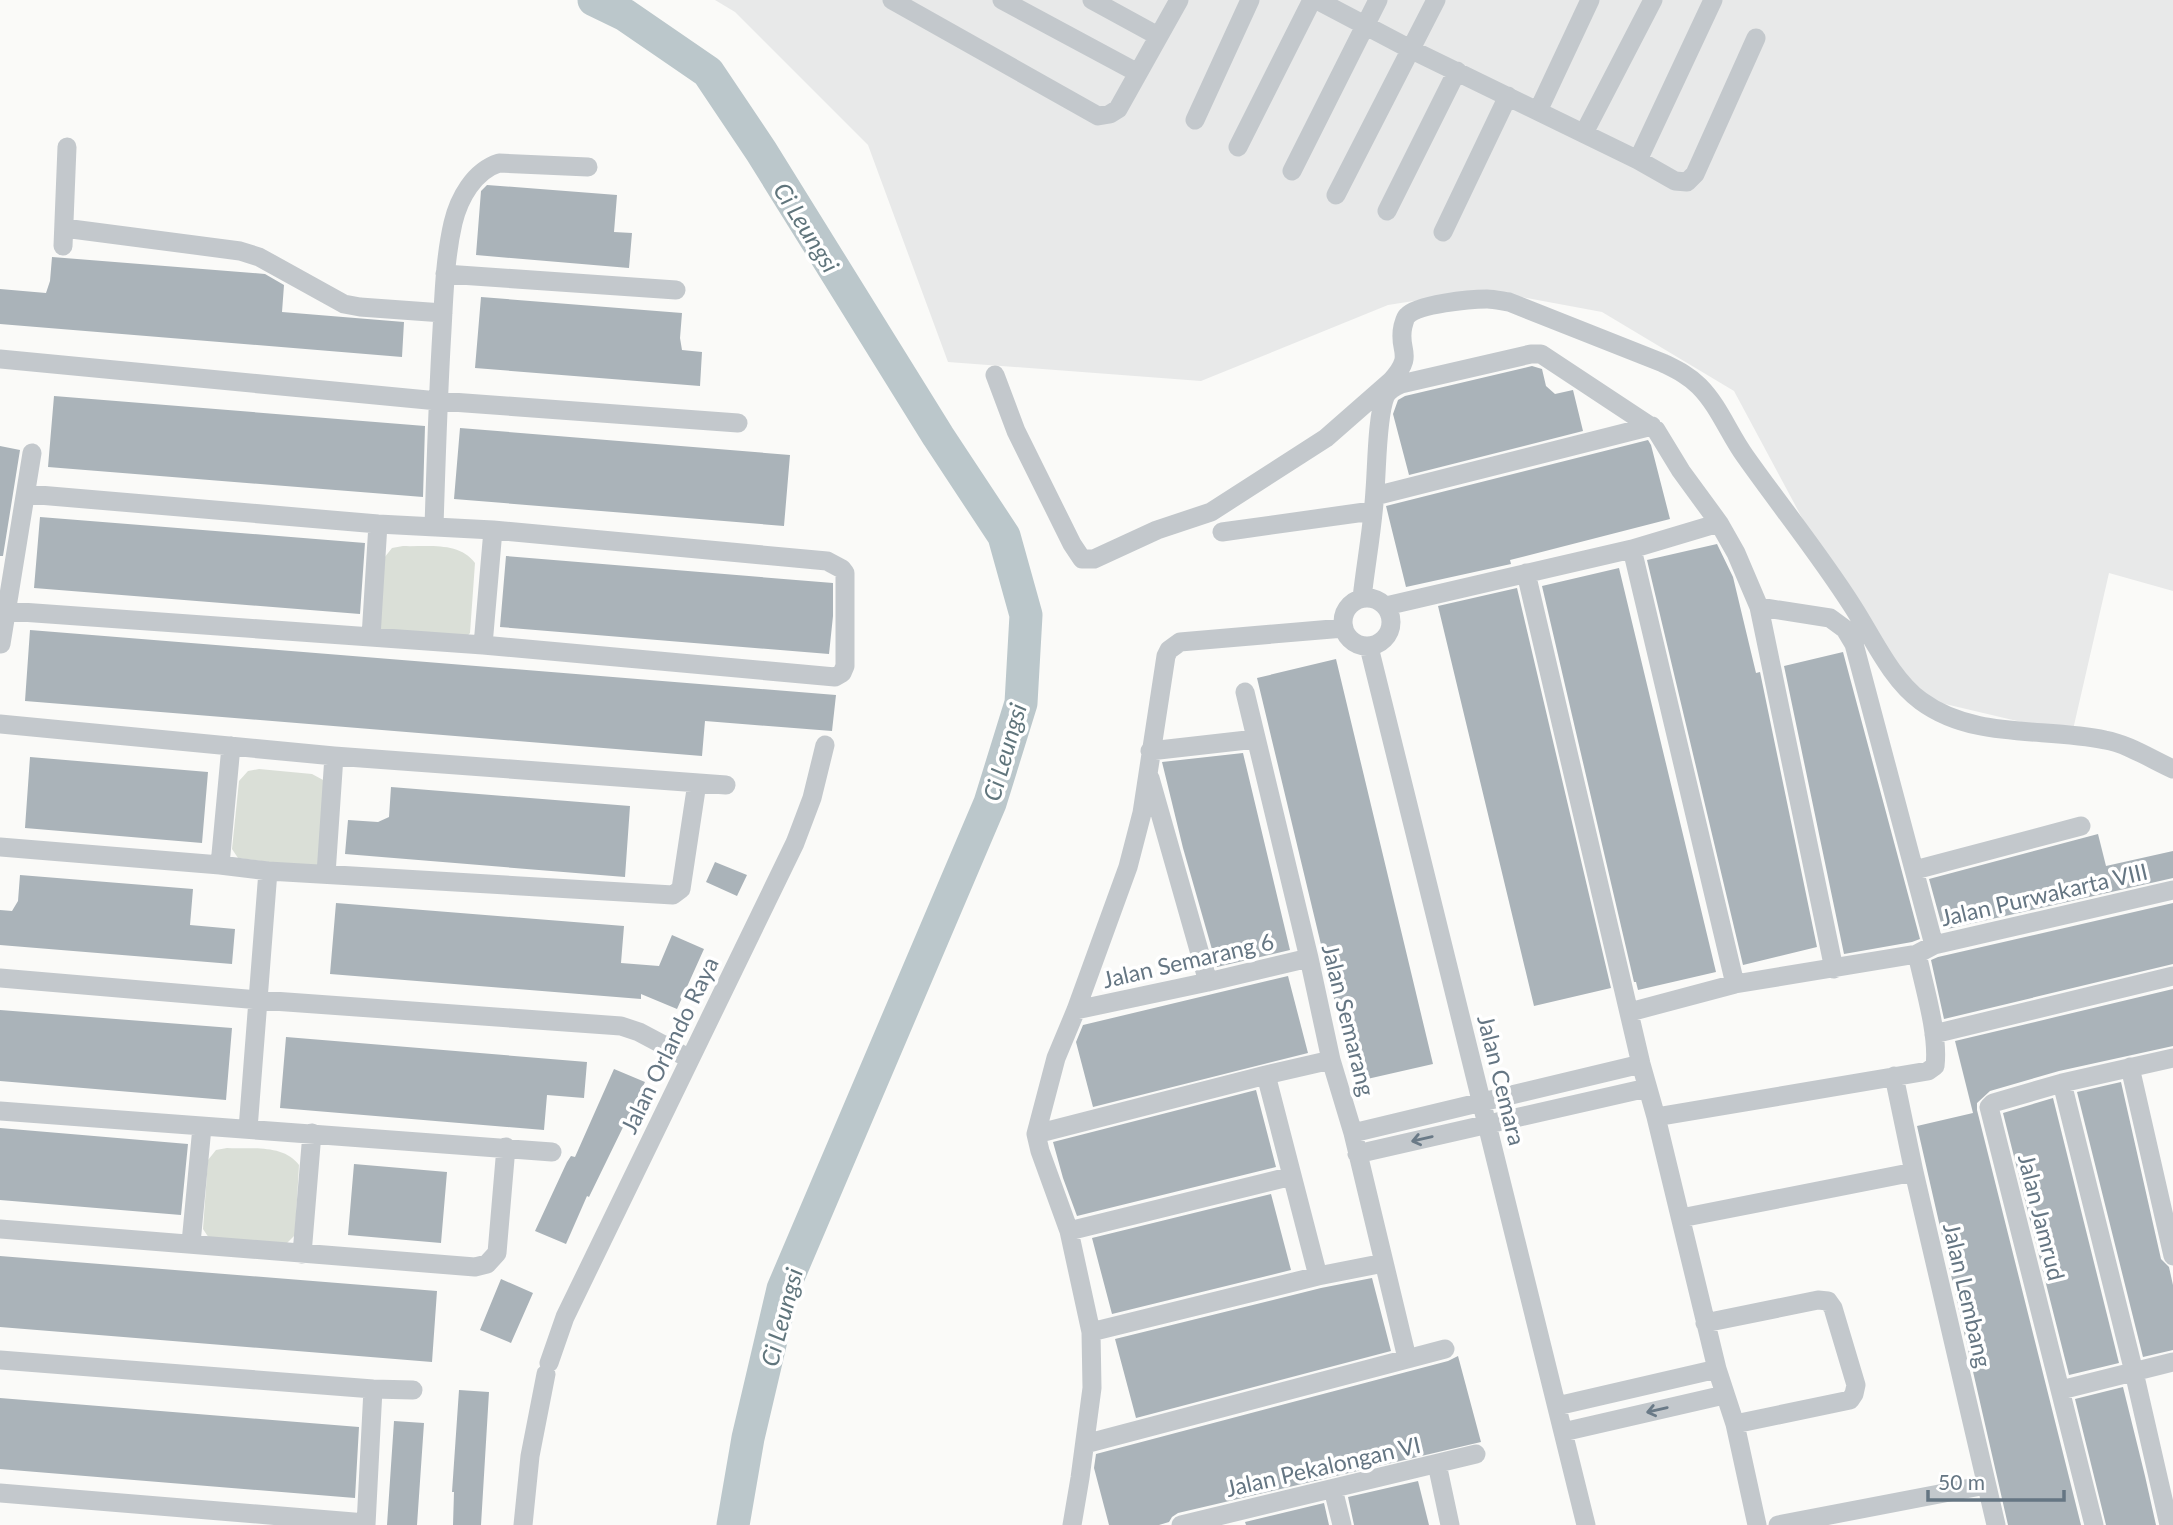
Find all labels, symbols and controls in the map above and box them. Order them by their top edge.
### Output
water label: Ci Leungsi [768,177,846,278]
water label: Ci Leungsi [976,699,1032,804]
street label: Jalan Purwakarta VIII [1938,857,2150,931]
street label: Jalan Semarang 6 [1100,927,1276,993]
street label: Jalan Semarang [1317,941,1381,1099]
street label: Jalan Orlando Raya [614,952,724,1138]
street label: Jalan Cemara [1472,1012,1532,1148]
one-way arrow [1412,1133,1434,1146]
street label: Jalan Jamrud [2013,1151,2071,1283]
street label: Jalan Lembang [1938,1220,1998,1370]
water label: Ci Leungsi [754,1264,808,1369]
one-way arrow [1646,1404,1669,1417]
street label: Jalan Pekalongan VI [1223,1430,1423,1502]
scale bar [1928,1458,2064,1502]
text: 50 m [1938,1469,1985,1494]

